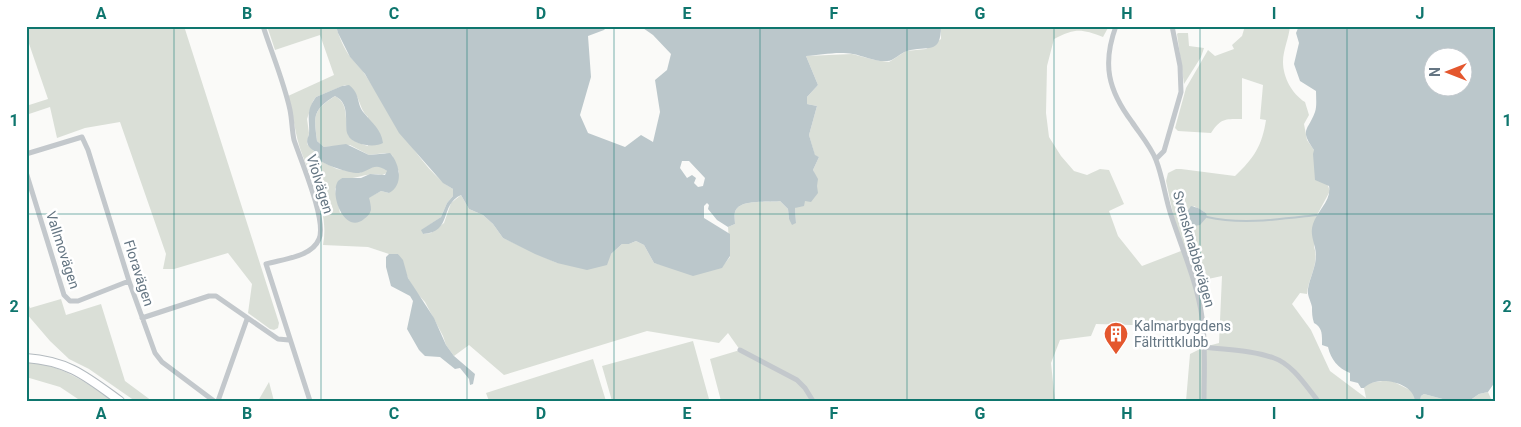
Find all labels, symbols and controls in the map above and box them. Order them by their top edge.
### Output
text: A [96,4,107,23]
text: B [242,4,252,23]
text: C [389,4,399,23]
text: D [536,4,546,23]
text: E [683,4,692,23]
text: F [830,4,839,23]
text: G [975,4,986,23]
text: H [1121,4,1133,23]
text: I [1272,4,1276,23]
text: J [1416,4,1424,23]
north arrow [1424,48,1474,98]
text: N [1427,67,1443,77]
text: 1 [9,111,19,130]
text: 1 [1502,111,1512,130]
street label: Violvägen [303,152,337,216]
street label: Svensknabbevägen [1170,189,1218,309]
street label: Vallmovägen [43,209,83,291]
street label: Floravägen [121,238,157,308]
text: 2 [9,297,19,316]
text: 2 [1502,297,1512,316]
place label: Kalmarbygdens Fältrittklubb [1134,318,1231,350]
building icon: Kalmarbygdens Fältrittklubb [1103,321,1129,355]
text: A [96,404,107,423]
text: B [242,404,252,423]
text: C [389,404,399,423]
text: D [536,404,546,423]
text: E [683,404,692,423]
text: F [830,404,839,423]
text: G [975,404,986,423]
text: H [1121,404,1133,423]
text: I [1272,404,1276,423]
text: J [1416,404,1424,423]

